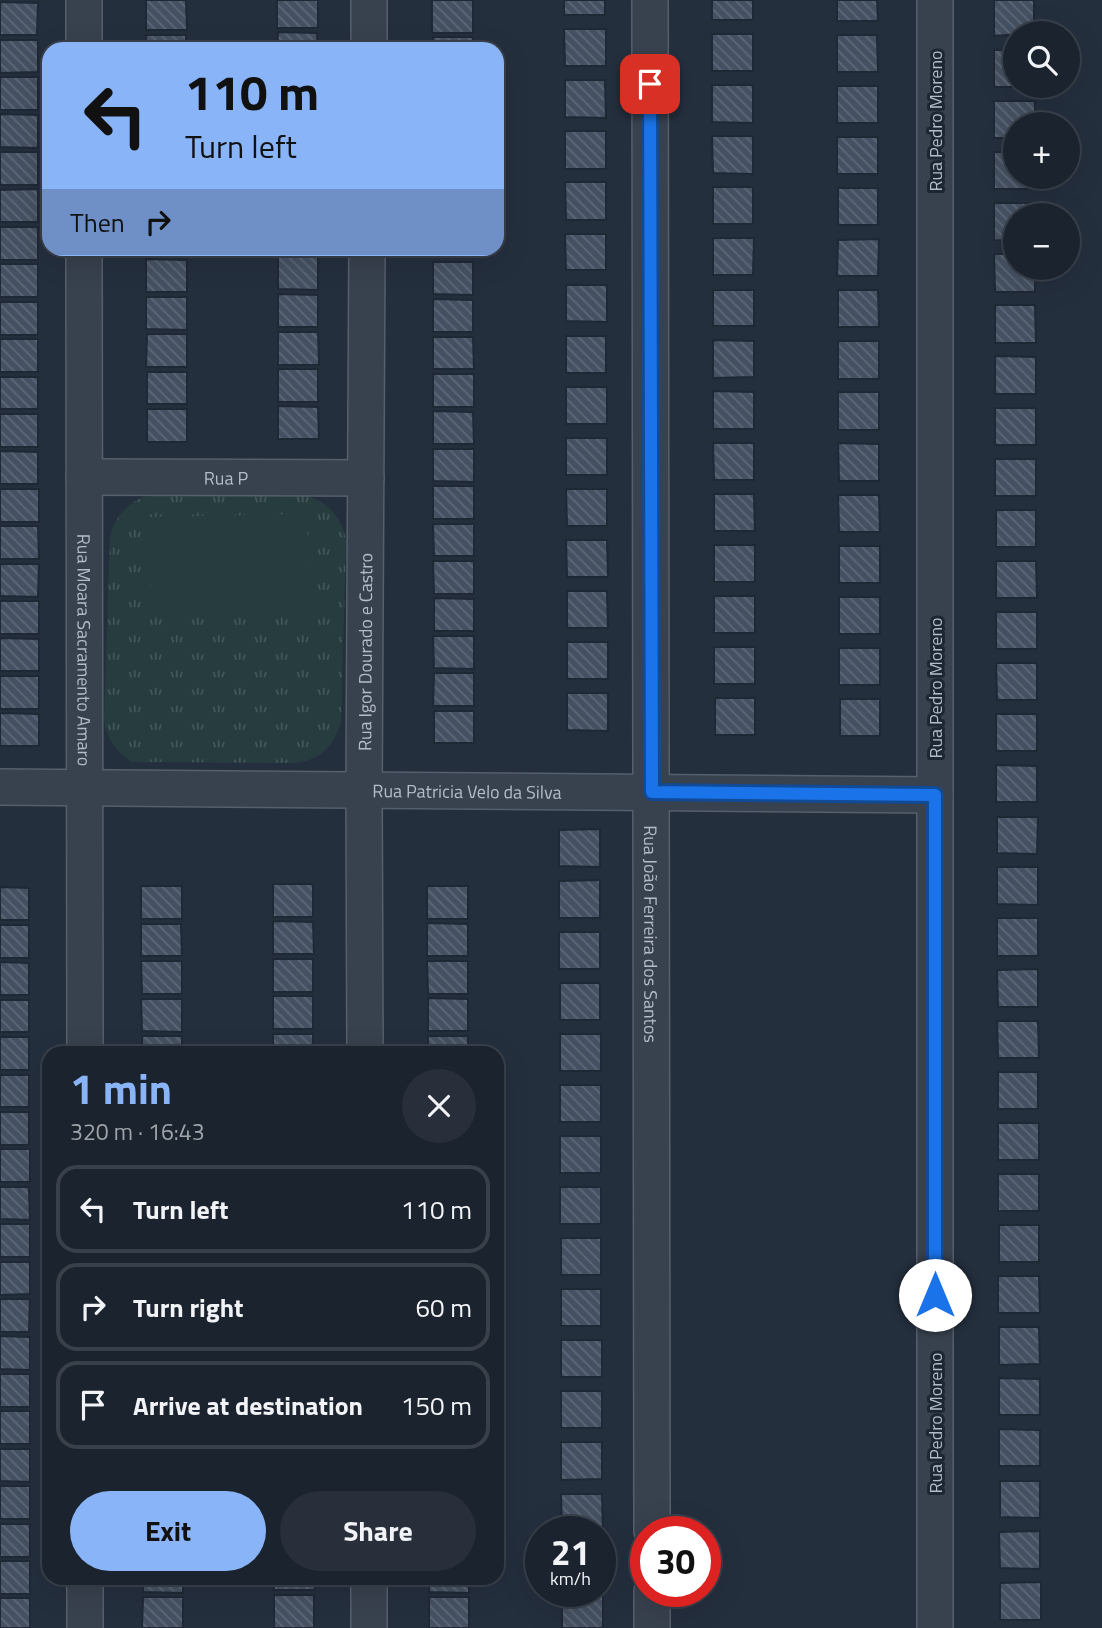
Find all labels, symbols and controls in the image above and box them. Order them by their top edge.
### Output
map controls [1003,21,1080,280]
button: search [1003,21,1080,98]
street label: Rua Pedro Moreno [922,50,949,192]
text: 110 m [185,54,319,129]
pin [620,54,680,114]
icon: arrive [631,65,669,103]
icon: left [70,70,161,161]
button: + [1003,112,1080,189]
text: Turn left [185,122,297,170]
text: Then [70,203,125,242]
icon: right [139,203,177,241]
button: − [1003,203,1080,280]
street label: Rua P [204,464,249,491]
street label: Rua Moara Sacramento Amaro [71,534,98,766]
street label: Rua Igor Dourado e Castro [351,553,379,751]
street label: Rua Pedro Moreno [922,617,949,759]
street label: Rua Patricia Velo da Silva [372,777,562,805]
street label: Rua João Ferreira dos Santos [638,825,665,1043]
text: 1 min [70,1056,172,1120]
button: close [402,1069,476,1143]
text: 320 m · 16:43 [70,1114,205,1149]
icon: left [74,1190,112,1228]
text: Turn left [133,1190,228,1229]
text: 110 m [401,1190,472,1229]
position arrow [898,1258,972,1332]
icon: right [74,1288,112,1326]
text: Turn right [133,1288,244,1327]
text: 60 m [415,1288,472,1327]
street label: Rua Pedro Moreno [922,1352,949,1494]
icon: arrive [74,1386,112,1424]
text: Arrive at destination [133,1386,363,1425]
text: 150 m [401,1386,472,1425]
button: Exit [70,1491,266,1571]
button: Share [280,1491,476,1571]
speed limit sign: 30 [630,1516,721,1607]
text: 21 [551,1525,590,1579]
text: km/h [550,1565,591,1592]

